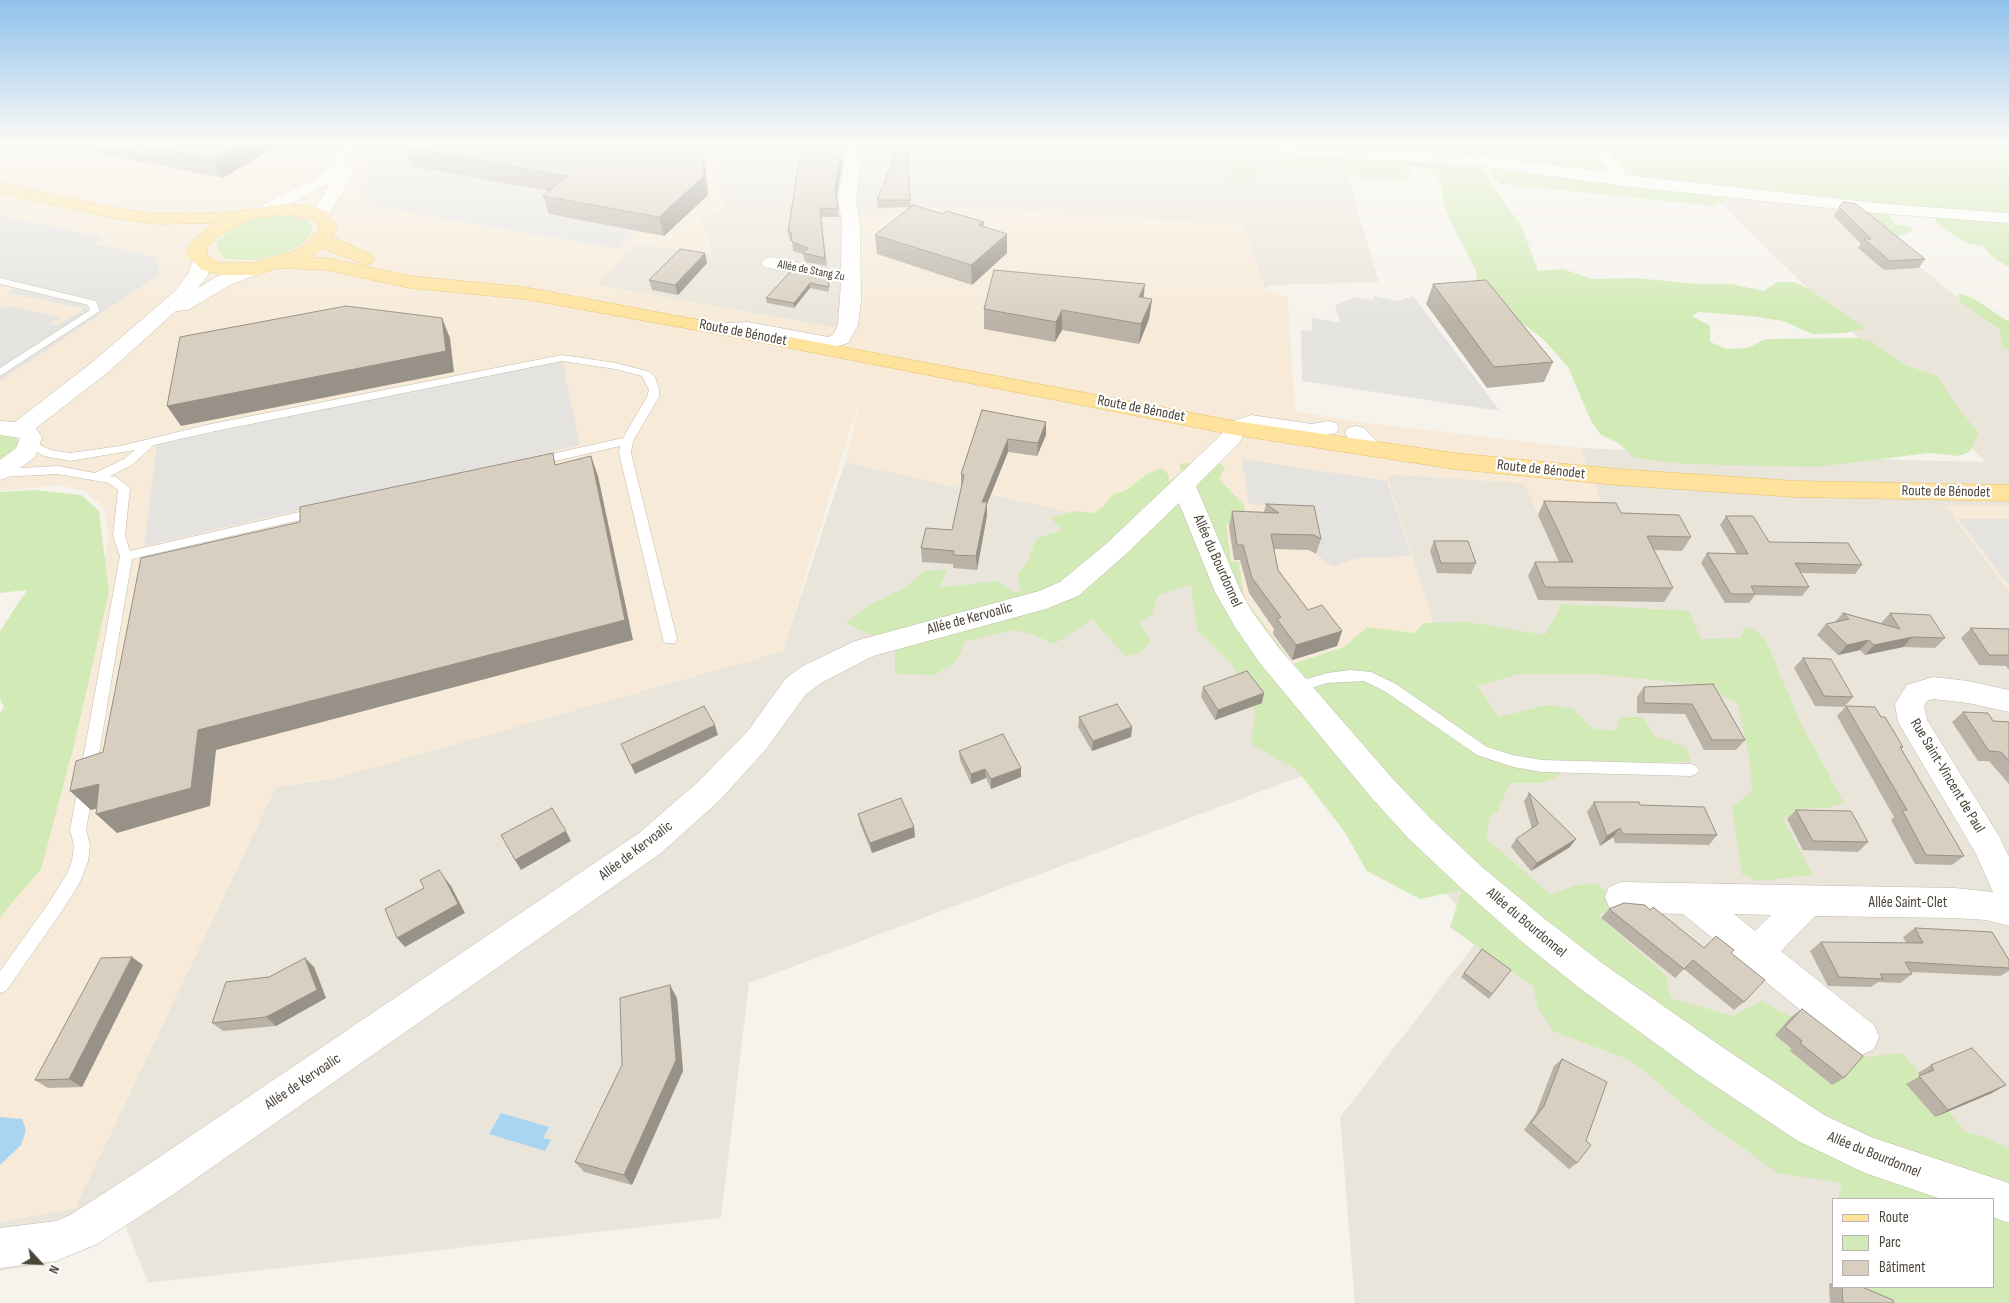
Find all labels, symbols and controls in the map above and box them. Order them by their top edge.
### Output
street label: Allée de Stang Zu [776,257,846,285]
street label: Route de Bénodet [698,316,788,350]
street label: Route de Bénodet [1096,392,1186,426]
street label: Route de Bénodet [1496,456,1586,484]
street label: Route de Bénodet [1901,482,1991,502]
street label: Allée du Bourdonnel [1189,512,1245,610]
street label: Allée de Kervoalic [925,599,1015,639]
street label: Rue Saint-Vincent de Paul [1906,716,1988,836]
street label: Allée de Kervoalic [596,817,676,885]
street label: Allée du Bourdonnel [1482,884,1570,962]
street label: Allée Saint-Clet [1869,894,1947,912]
street label: Allée de Kervoalic [262,1050,344,1114]
street label: Allée du Bourdonnel [1825,1128,1923,1182]
legend [1832,1198,1994,1288]
text: Route [1879,1208,1909,1227]
text: Parc [1879,1233,1901,1252]
north arrow [15,1238,65,1288]
text: Bâtiment [1879,1258,1926,1277]
text: N [45,1263,63,1277]

